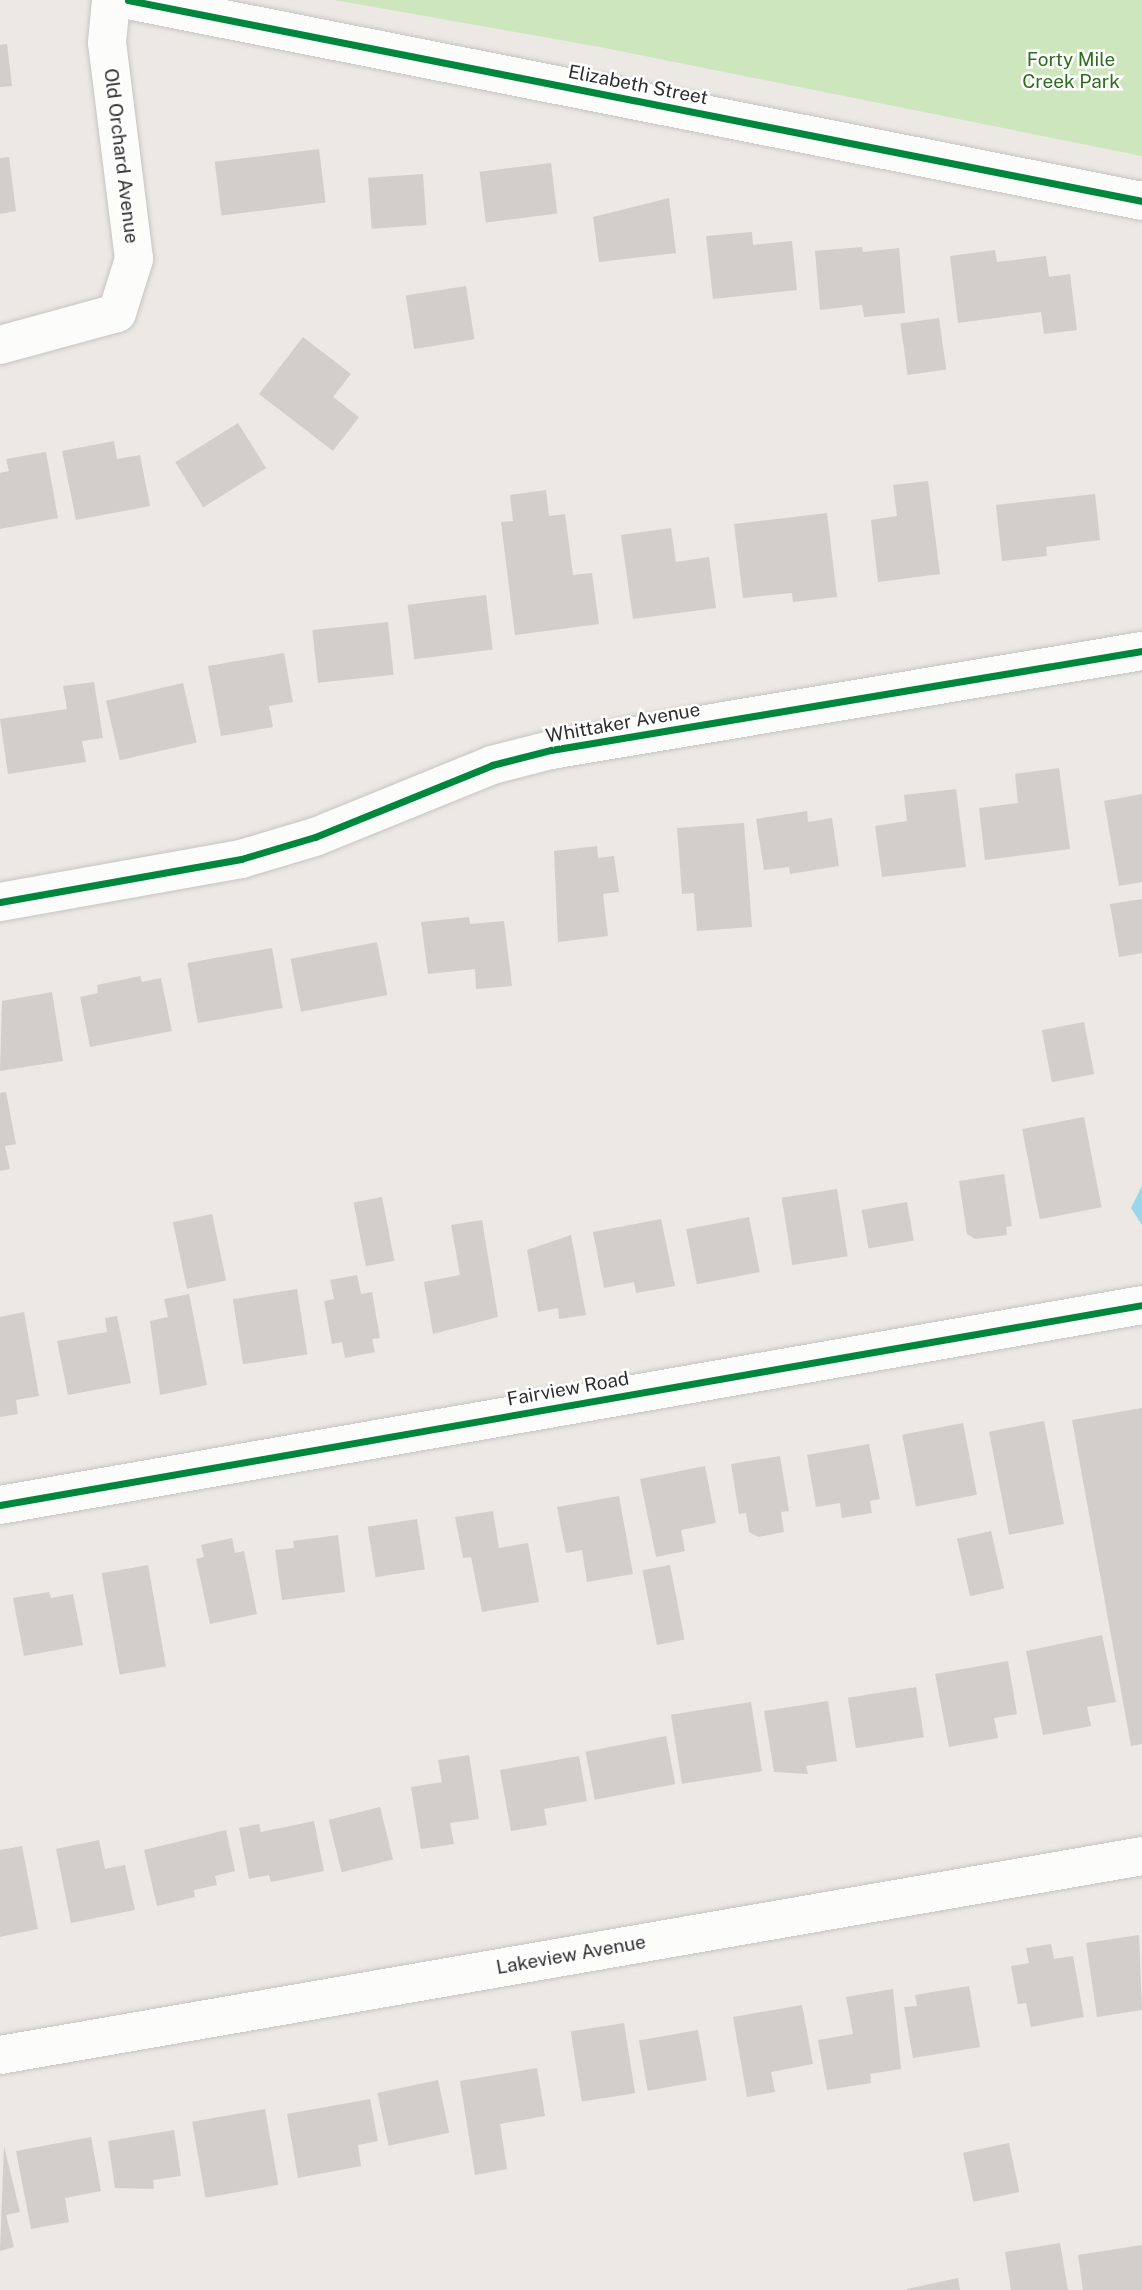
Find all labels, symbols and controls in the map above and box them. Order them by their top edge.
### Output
park label: Forty Mile Creek Park [1022,49,1120,93]
street label: Elizabeth Street [566,60,710,110]
street label: Old Orchard Avenue [99,67,143,245]
street label: Whittaker Avenue [544,698,702,748]
street label: Fairview Road [505,1367,631,1411]
street label: Lakeview Avenue [494,1931,648,1979]

